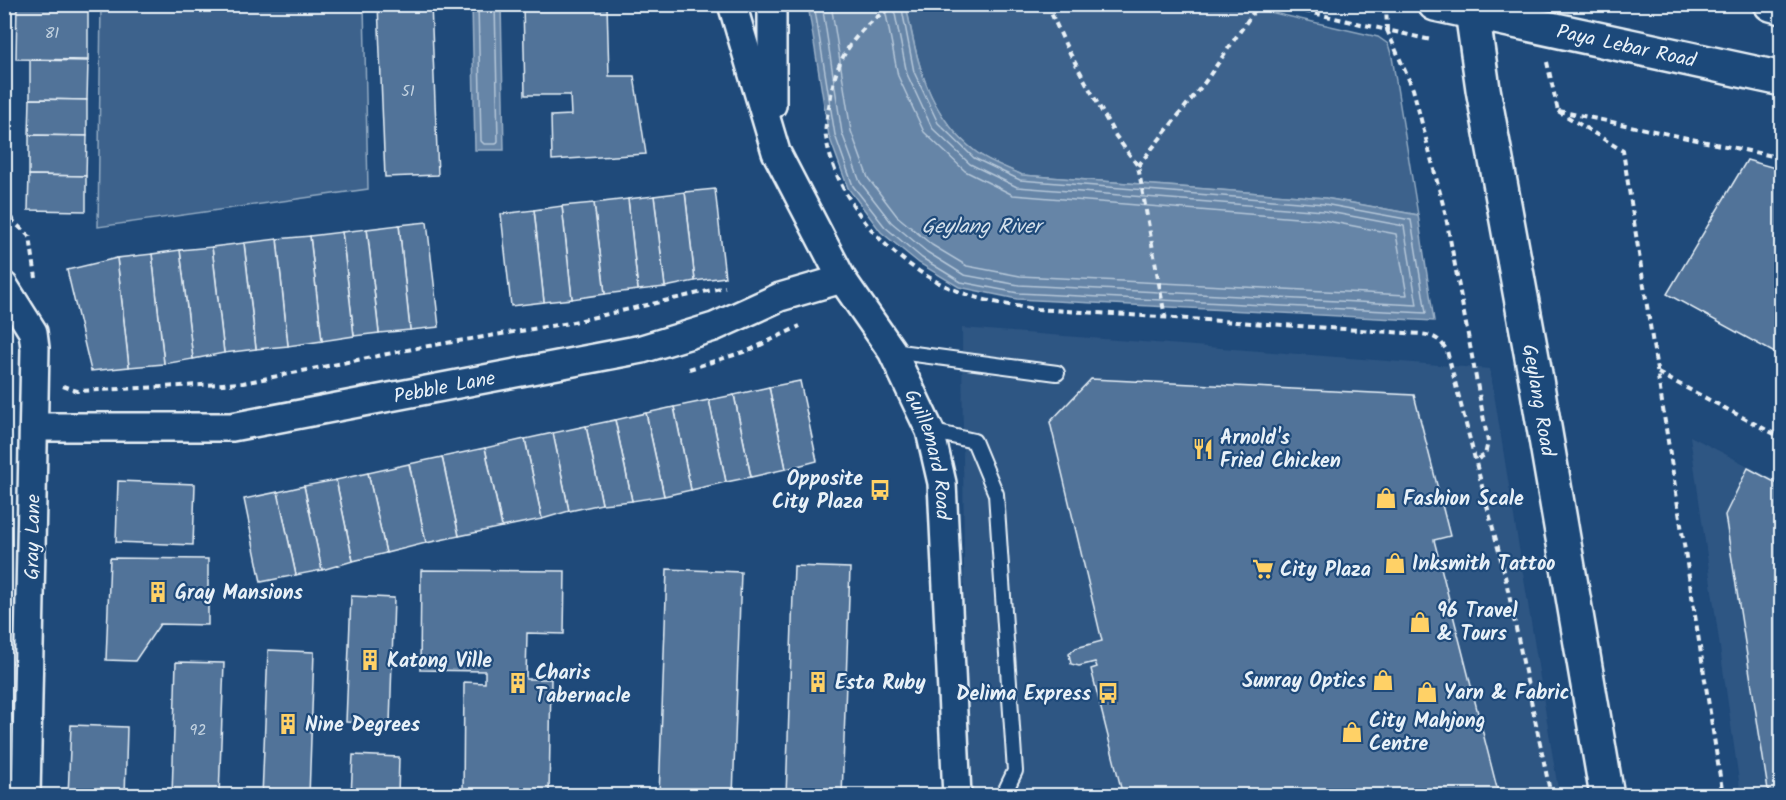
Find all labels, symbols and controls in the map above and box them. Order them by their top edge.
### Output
street label: Paya Lebar Road [1554,17,1700,78]
house number: 81 [45,21,59,46]
house number: 51 [401,79,415,104]
water label: Geylang River [921,211,1045,244]
street label: Geylang Road [1512,342,1563,460]
street label: Pebble Lane [391,363,498,414]
street label: Guillemard Road [894,384,958,521]
place label: Arnold's Fried Chicken [1220,423,1341,478]
restaurant icon: Arnold's Fried Chicken [1191,437,1215,461]
place label: Opposite City Plaza [772,464,863,519]
bus stop icon: Opposite City Plaza [868,478,892,502]
place label: Fashion Scale [1403,484,1524,516]
shop icon: Fashion Scale [1374,486,1398,510]
street label: Gray Lane [17,494,51,580]
place label: Inksmith Tattoo [1412,549,1555,581]
shop icon: Inksmith Tattoo [1383,551,1407,575]
place label: City Plaza [1280,555,1371,587]
supermarket icon: City Plaza [1251,557,1275,581]
place label: Gray Mansions [175,578,304,610]
building icon: Gray Mansions [146,580,170,604]
place label: 96 Travel & Tours [1437,596,1518,651]
shop icon: 96 Travel & Tours [1408,610,1432,634]
place label: Katong Ville [387,646,492,678]
building icon: Katong Ville [358,648,382,672]
place label: Charis Tabernacle [535,658,631,713]
place label: Sunray Optics [1242,666,1367,698]
place label: Esta Ruby [835,668,926,700]
shop icon: Sunray Optics [1371,668,1395,692]
building icon: Esta Ruby [806,670,830,694]
building icon: Charis Tabernacle [506,671,530,695]
place label: Yarn & Fabric [1444,678,1569,710]
place label: Delima Express [956,679,1092,711]
shop icon: Yarn & Fabric [1415,680,1439,704]
bus stop icon: Delima Express [1096,681,1120,705]
place label: City Mahjong Centre [1369,706,1485,761]
place label: Nine Degrees [305,710,421,742]
building icon: Nine Degrees [276,712,300,736]
house number: 92 [189,718,207,743]
shop icon: City Mahjong Centre [1340,720,1364,744]

